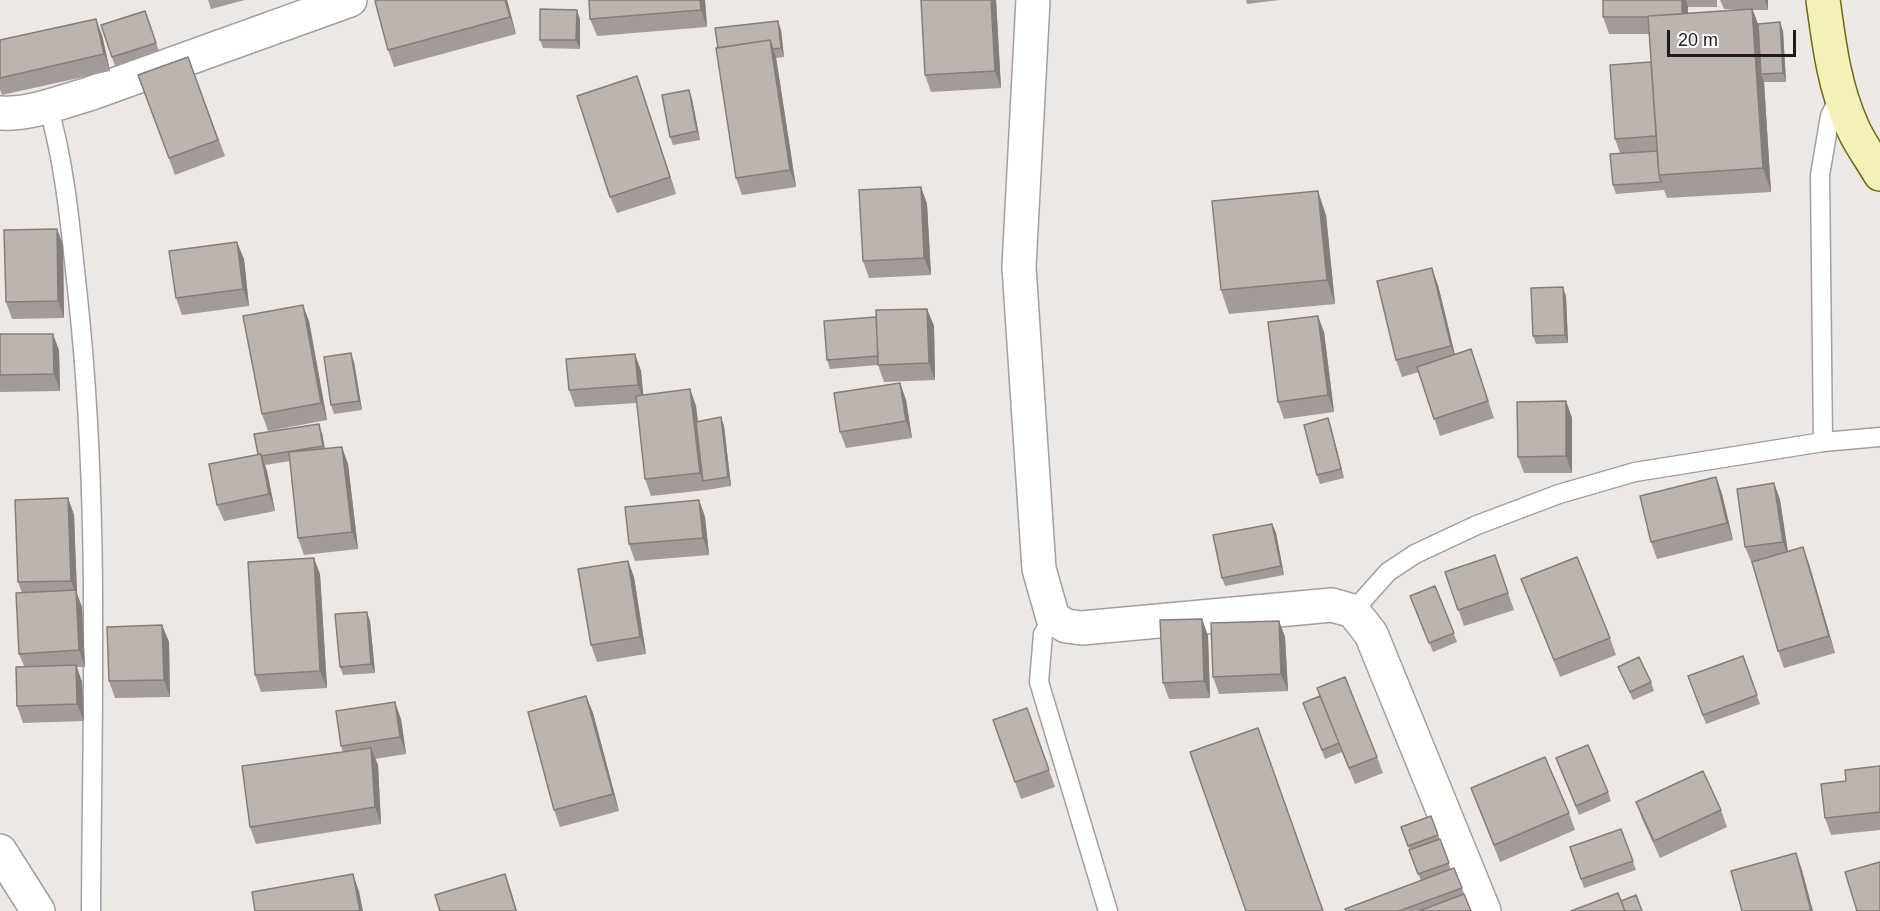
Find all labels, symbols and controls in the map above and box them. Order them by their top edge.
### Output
scale bar [1670,18,1799,56]
text: 20 m [1678,30,1718,50]

